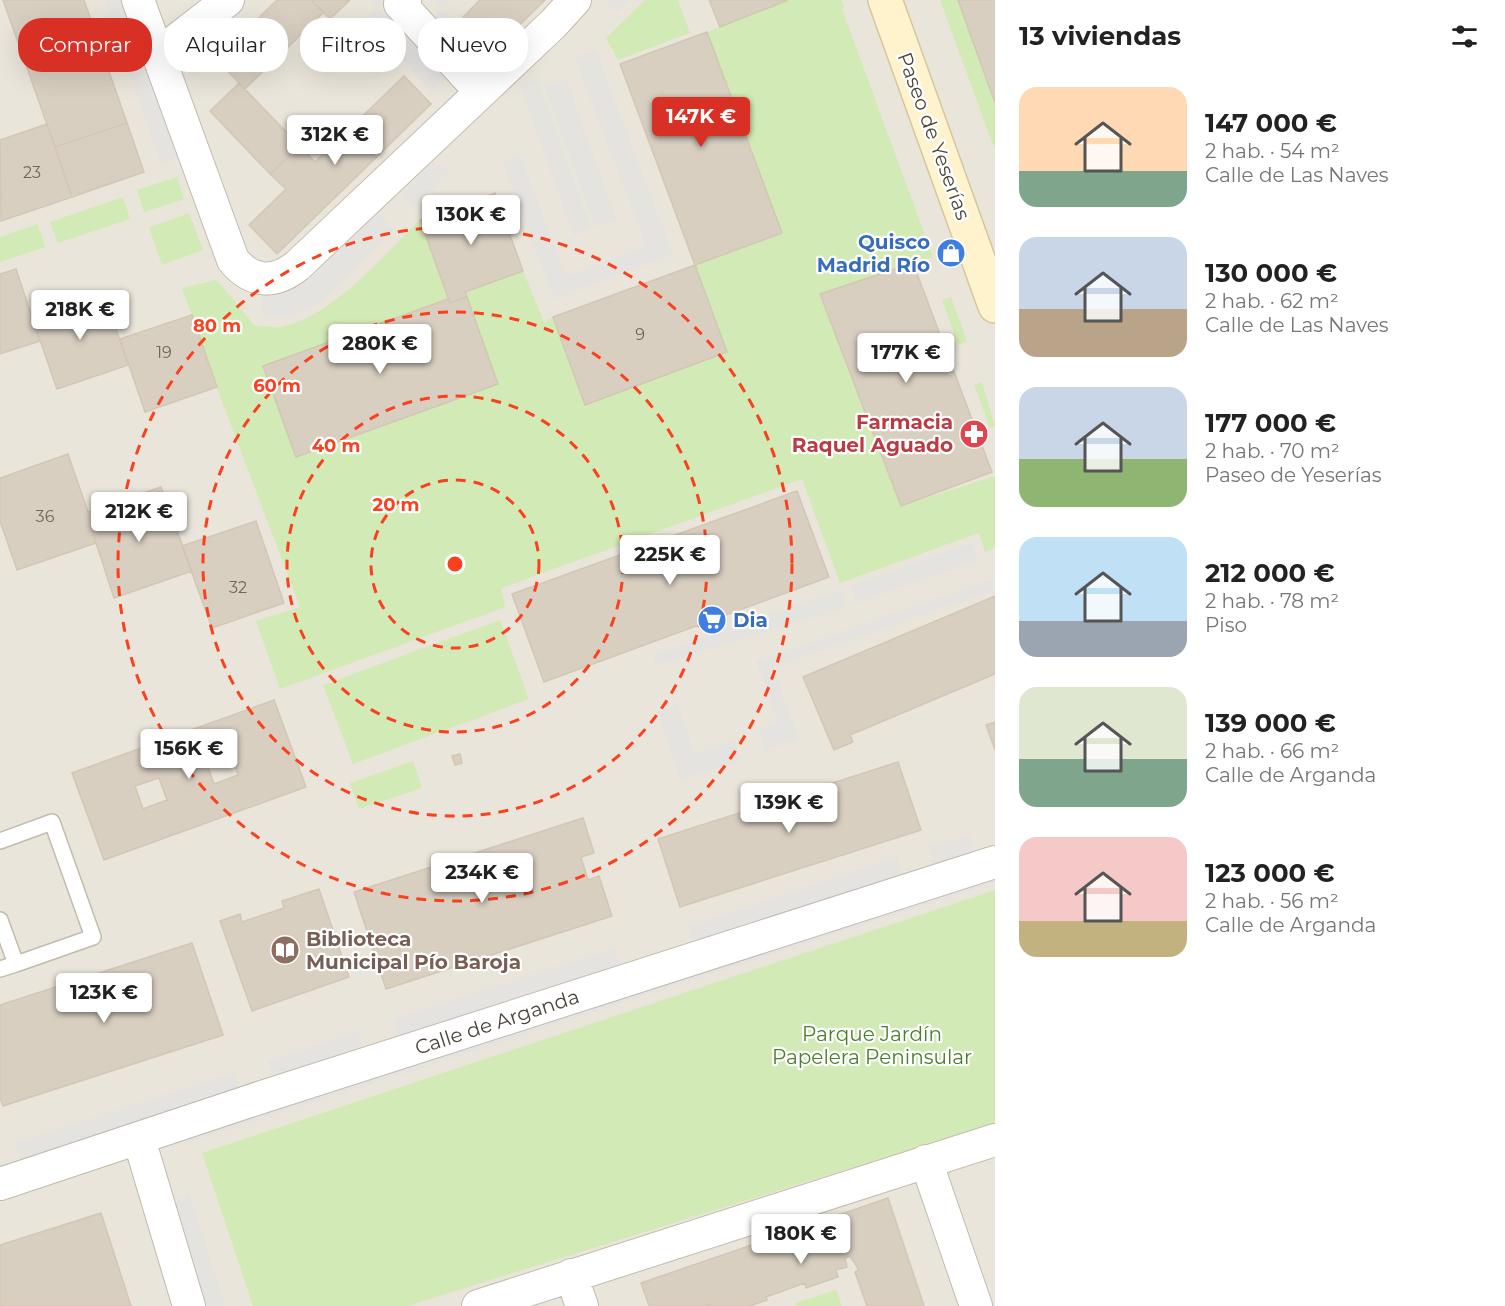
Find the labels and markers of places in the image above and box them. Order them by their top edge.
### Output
pin: 147K € [652,97,750,148]
pin: 312K € [286,115,384,166]
pin: 130K € [422,195,520,246]
place label: Quisco Madrid Río [817,230,930,277]
shop icon: Quisco Madrid Río [935,237,967,269]
pin: 218K € [31,290,129,341]
pin: 280K € [331,324,429,375]
pin: 177K € [857,333,955,384]
place label: Farmacia Raquel Aguado [792,410,953,457]
pharmacy icon: Farmacia Raquel Aguado [958,418,990,450]
pin: 212K € [90,492,188,543]
pin: 225K € [621,535,719,586]
centre of rings [445,554,465,574]
supermarket icon: Dia [696,604,728,636]
place label: Dia [733,608,768,632]
pin: 156K € [140,729,238,780]
pin: 139K € [740,783,838,834]
pin: 234K € [433,853,531,904]
place label: Biblioteca Municipal Pío Baroja [306,927,521,974]
library icon: Biblioteca Municipal Pío Baroja [269,934,301,966]
pin: 123K € [55,973,153,1024]
pin: 180K € [752,1214,850,1265]

